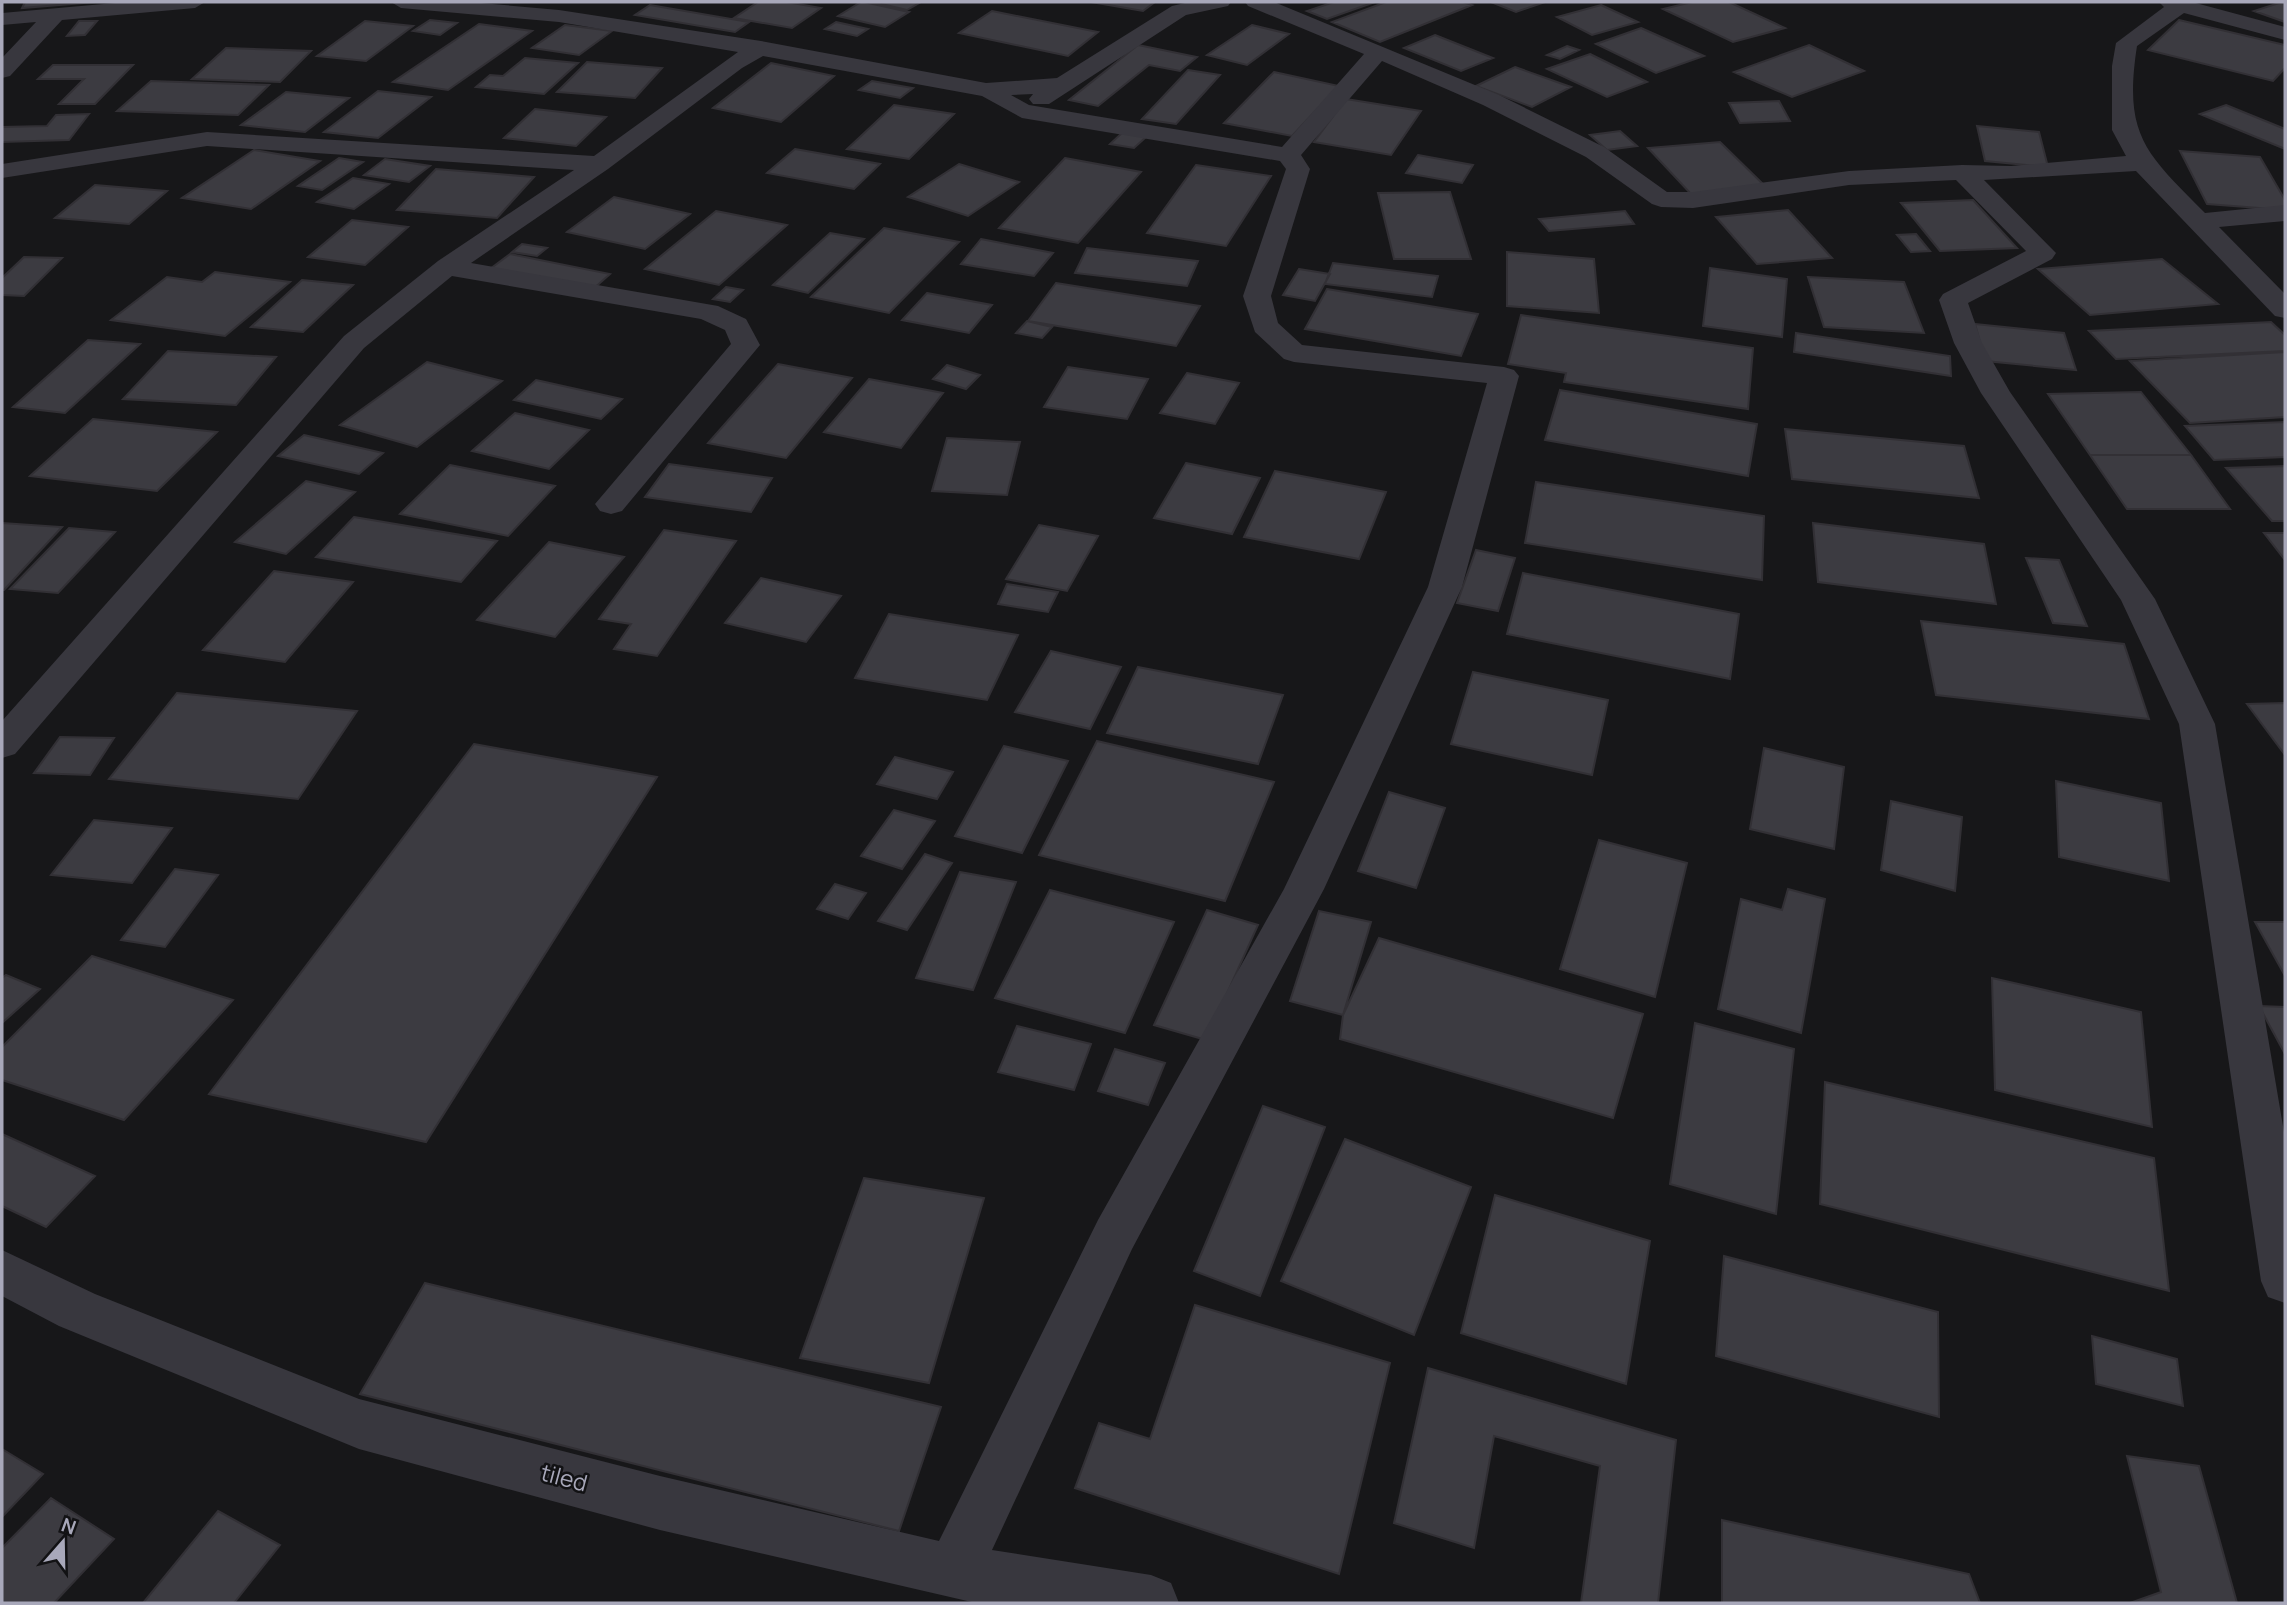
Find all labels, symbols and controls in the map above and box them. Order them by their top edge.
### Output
street label: tiled [537,1455,591,1499]
north arrow [28,1507,98,1577]
text: N [58,1511,80,1541]

